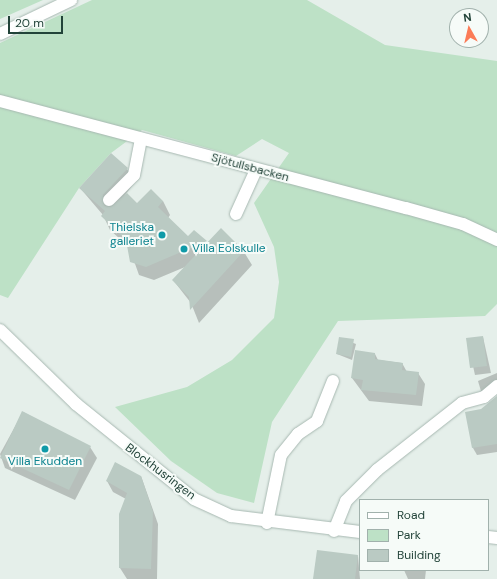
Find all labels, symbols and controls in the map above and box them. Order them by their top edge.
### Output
scale bar [10,8,65,34]
north arrow [449,8,489,48]
text: N [463,10,472,25]
text: 20 m [15,15,44,31]
street label: Sjötullsbacken [210,151,290,185]
place label: Thielska galleriet [109,221,154,249]
marker: Thielska galleriet [157,230,167,240]
place label: Villa Eolskulle [192,242,266,256]
marker: Villa Eolskulle [179,244,189,254]
street label: Blockhusringen [122,441,198,503]
marker: Villa Ekudden [40,444,50,454]
place label: Villa Ekudden [8,455,82,469]
legend [359,499,489,571]
text: Road [397,507,425,523]
text: Park [397,527,421,543]
text: Building [397,547,441,563]

